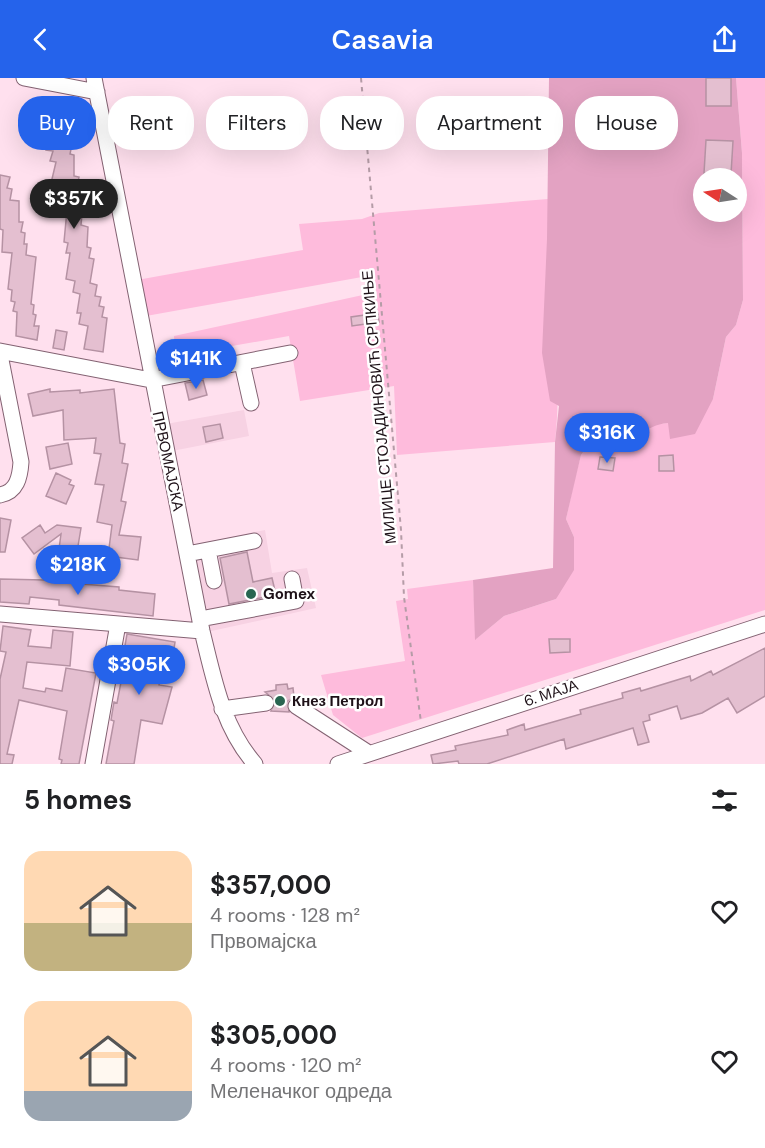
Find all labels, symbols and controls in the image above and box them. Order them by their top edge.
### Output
text: Casavia [331,22,434,57]
icon: back [24,23,57,56]
icon: share [708,23,741,56]
chip: Buy [18,96,96,150]
chip: Rent [108,96,194,150]
chip: Filters [206,96,308,150]
chip: New [320,96,404,150]
chip: Apartment [416,96,563,150]
chip: House [575,96,678,150]
north arrow [693,168,747,222]
map controls [693,168,747,222]
pin: $357K [32,179,116,230]
text: $357K [44,185,104,211]
street label: МИЛИЦЕ СТОЈАДИНОВИЋ СРПКИЊЕ [357,269,401,545]
pin: $141K [154,339,238,390]
text: $141K [170,345,222,371]
street label: ПРВОМАЈСКА [148,409,188,513]
pin: $316K [565,413,649,464]
text: $316K [578,419,636,445]
pin: $218K [36,545,120,596]
text: $218K [50,551,106,577]
place label: Gomex [263,584,315,604]
marker: Gomex [244,587,258,601]
pin: $305K [97,645,181,696]
text: $305K [107,651,171,677]
street label: 6. МАЈА [521,675,581,711]
place label: Кнез Петрол [292,691,383,711]
marker: Кнез Петрол [273,694,287,708]
text: 5 homes [24,783,132,817]
icon: filters [708,784,741,817]
text: $357,000 [210,868,331,902]
icon: home [72,875,144,947]
icon: heart [708,895,741,928]
text: 4 rooms · 128 m² [210,902,360,928]
text: Првомајска [210,928,317,954]
text: $305,000 [210,1018,337,1052]
icon: home [72,1025,144,1097]
icon: heart [708,1045,741,1078]
text: 4 rooms · 120 m² [210,1052,362,1078]
text: Меленачког одреда [210,1078,392,1104]

